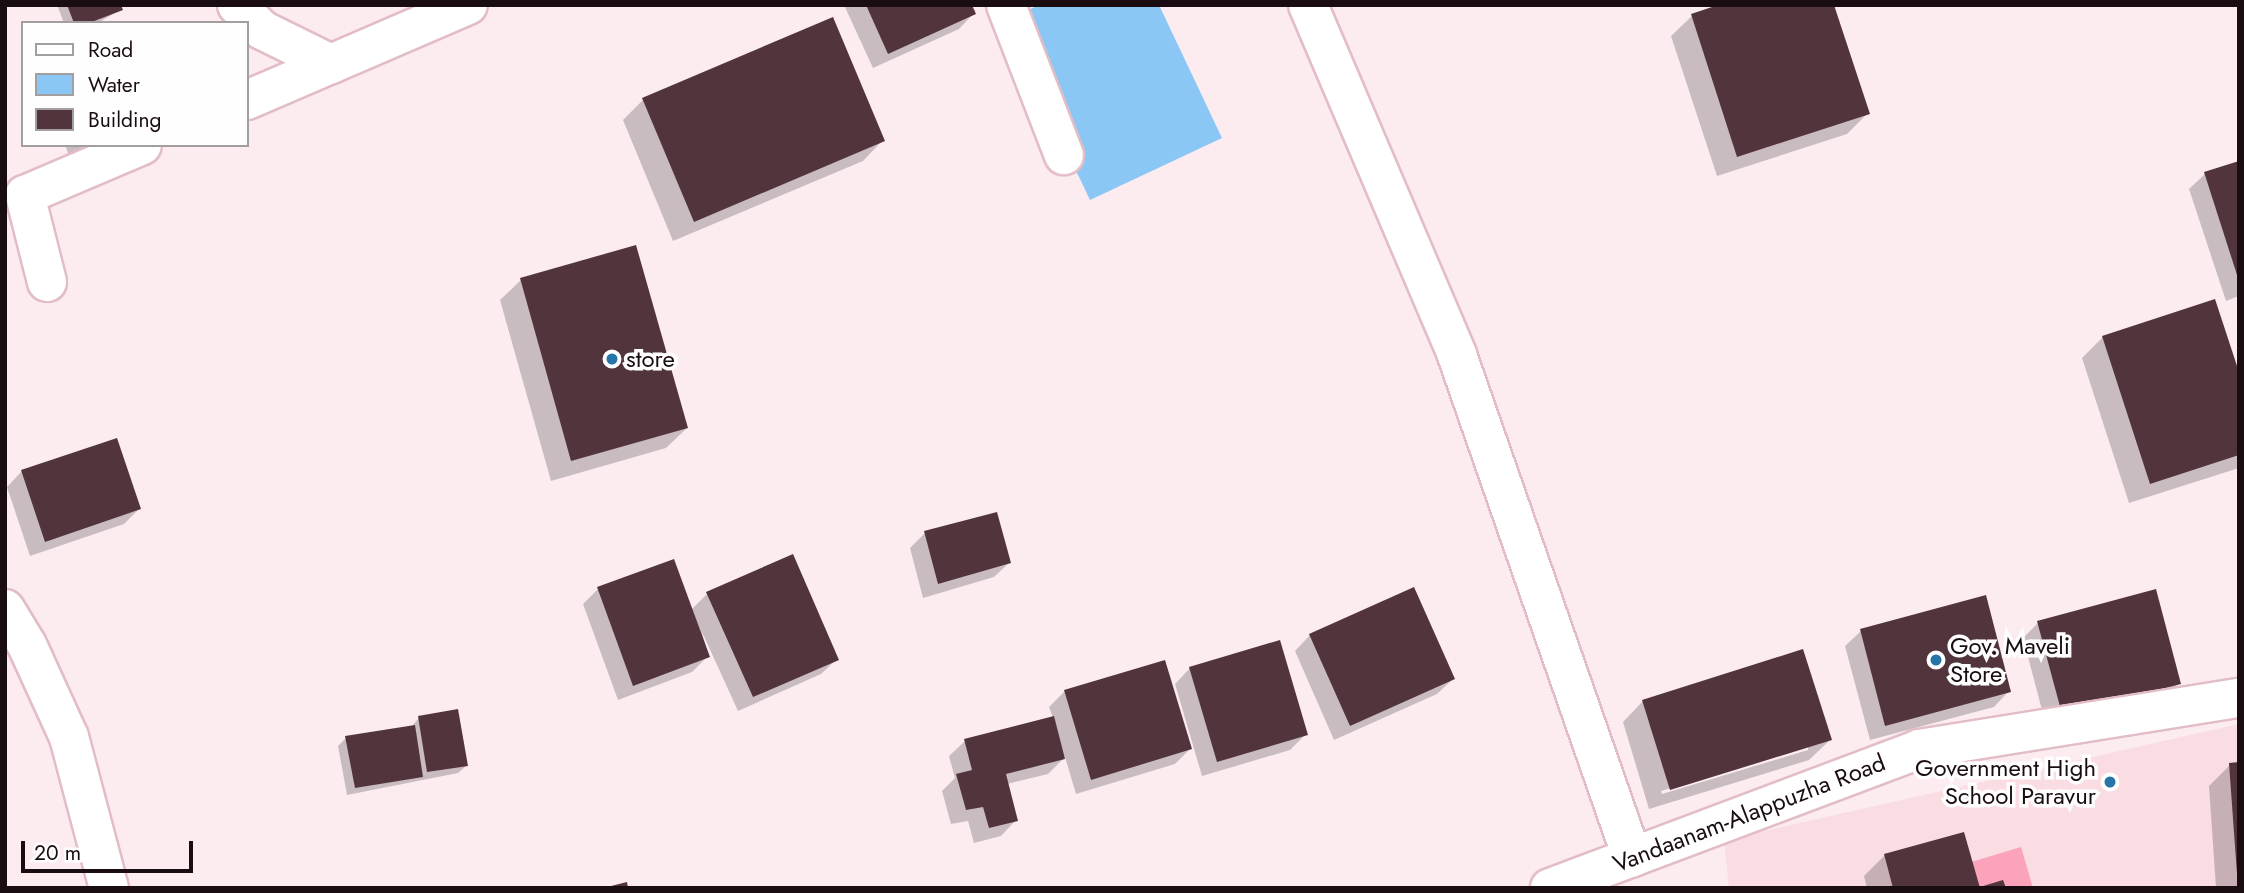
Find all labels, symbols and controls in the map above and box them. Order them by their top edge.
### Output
legend [21,21,248,147]
text: Road [88,35,133,65]
text: Water [88,70,140,100]
text: Building [88,105,161,135]
place label: store [626,345,675,373]
marker: store [604,351,620,367]
place label: Gov. Maveli Store [1950,632,2070,688]
marker: Gov. Maveli Store [1928,652,1944,668]
street label: Vandaanam-Alappuzha Road [1609,748,1889,878]
place label: Government High School Paravur [1915,754,2096,810]
marker: Government High School Paravur [2102,774,2118,790]
scale bar [24,826,196,870]
text: 20 m [34,838,81,868]

